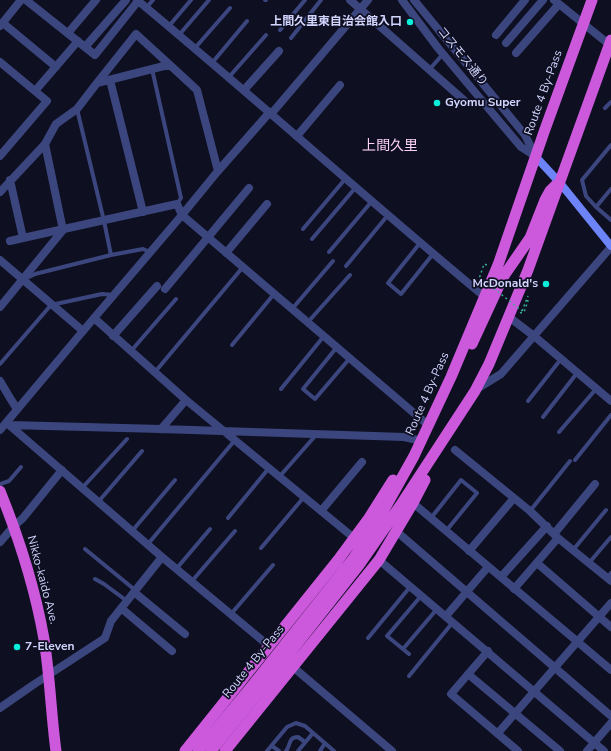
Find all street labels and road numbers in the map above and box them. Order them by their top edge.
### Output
street label: コスモス通り [434,24,490,90]
street label: Route 4 By-Pass [522,48,566,138]
street label: Route 4 By-Pass [403,350,453,438]
street label: Nikko-kaido Ave. [23,534,61,626]
street label: Route 4 By-Pass [220,623,288,701]

